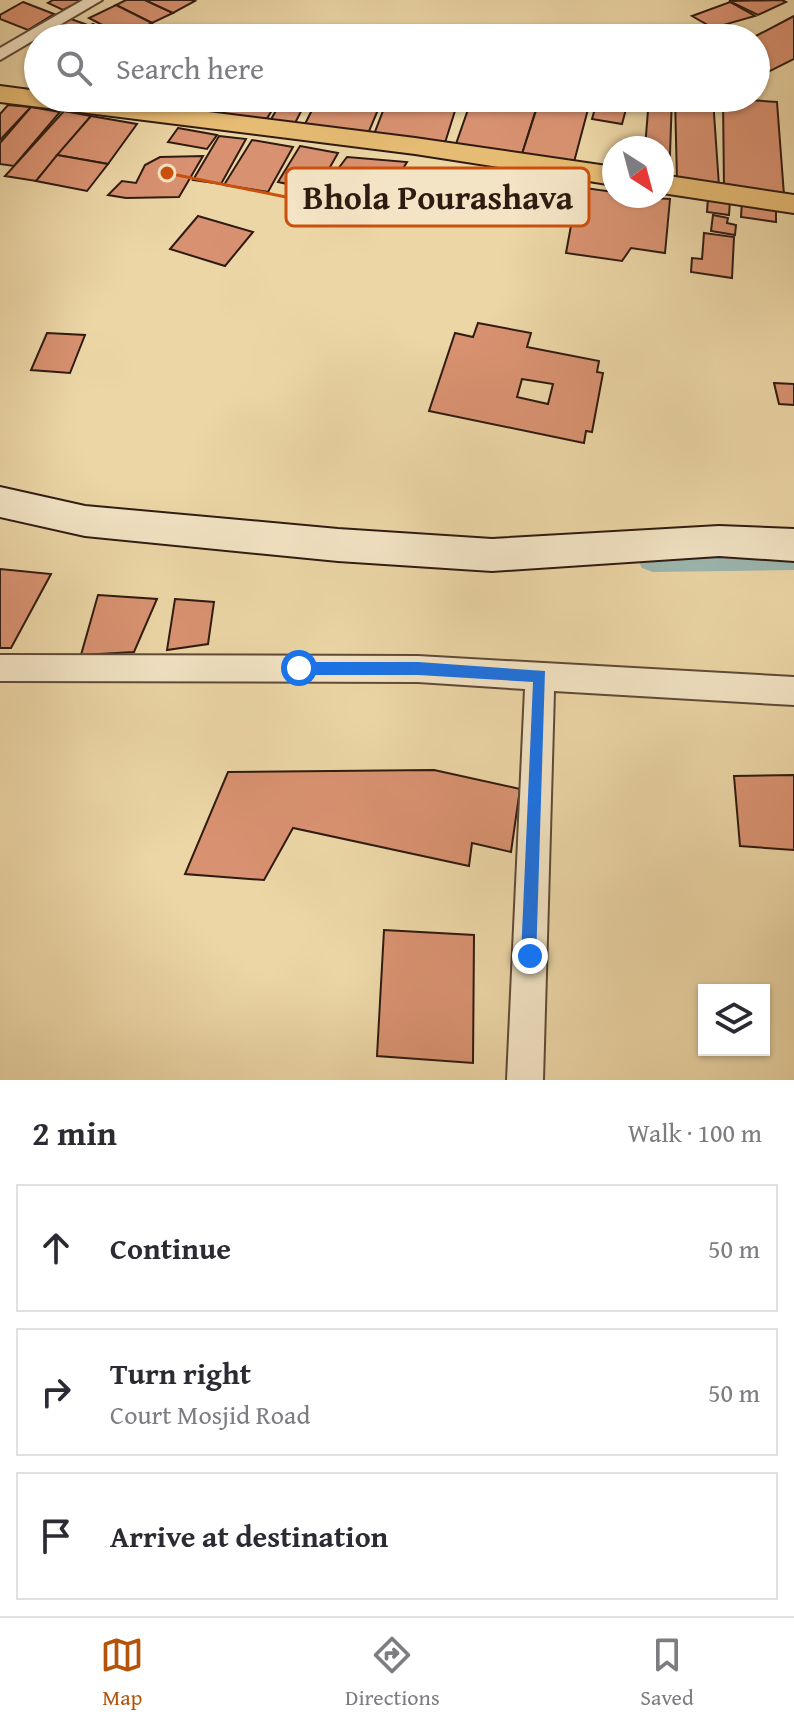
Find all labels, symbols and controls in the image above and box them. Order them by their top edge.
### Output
search box [24,24,770,112]
icon: search [52,46,96,90]
text: Search here [116,46,264,90]
north arrow [602,136,674,208]
callout: Bhola Pourashava [286,168,589,226]
text: Bhola Pourashava [303,172,574,221]
route start [281,650,317,686]
route end [512,938,548,974]
map controls [698,984,770,1056]
button: layers [698,984,770,1056]
text: 2 min [32,1108,117,1157]
text: Walk · 100 m [628,1113,762,1152]
icon: ahead [34,1226,78,1270]
text: Continue [110,1226,231,1270]
text: 50 m [708,1229,760,1268]
text: Turn right [110,1351,251,1395]
icon: right [34,1370,78,1414]
text: 50 m [708,1373,760,1412]
text: Court Mosjid Road [110,1395,310,1434]
icon: arrive [34,1514,78,1558]
text: Arrive at destination [110,1514,388,1558]
tab: Map [100,1633,144,1713]
tab: Directions [345,1633,440,1713]
tab: Saved [640,1633,694,1713]

